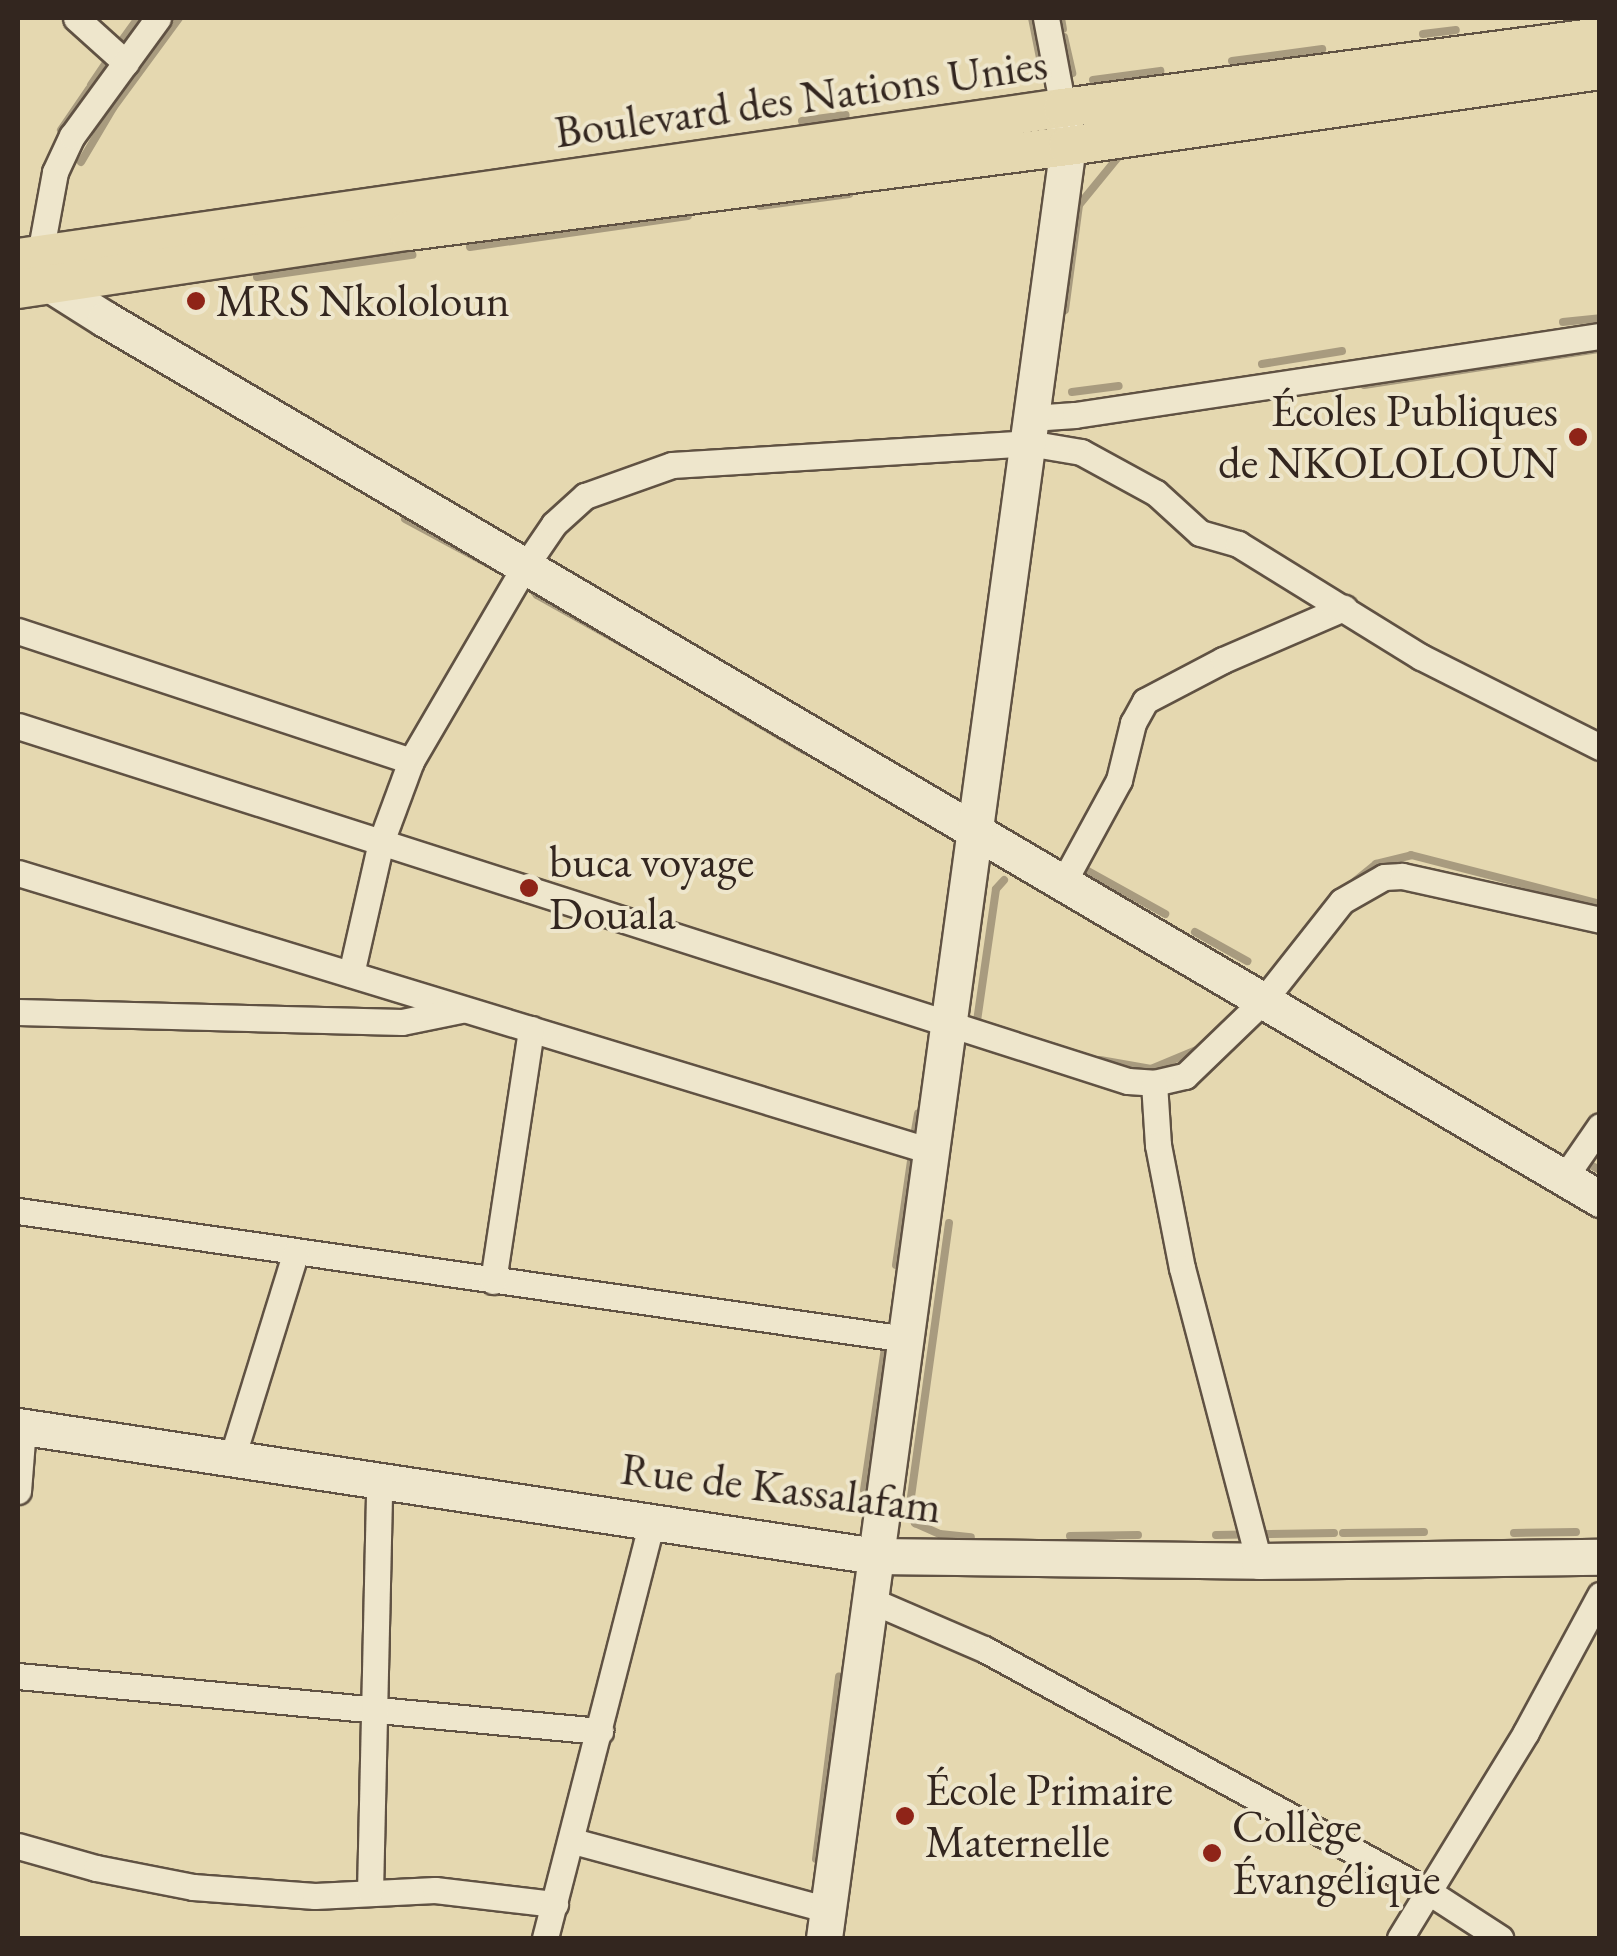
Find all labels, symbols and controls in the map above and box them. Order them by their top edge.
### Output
street label: Boulevard des Nations Unies [551,37,1051,159]
place label: MRS Nkololoun [216,274,510,328]
marker: MRS Nkololoun [185,290,207,312]
place label: Écoles Publiques de NKOLOLOUN [1218,384,1558,490]
marker: Écoles Publiques de NKOLOLOUN [1567,426,1589,448]
place label: buca voyage Douala [549,835,754,941]
marker: buca voyage Douala [518,877,540,899]
street label: Rue de Kassalafam [618,1442,944,1534]
place label: École Primaire Maternelle [925,1763,1173,1869]
place label: Collège Évangélique [1232,1800,1440,1906]
marker: École Primaire Maternelle [894,1805,916,1827]
marker: Collège Évangélique [1201,1842,1223,1864]

